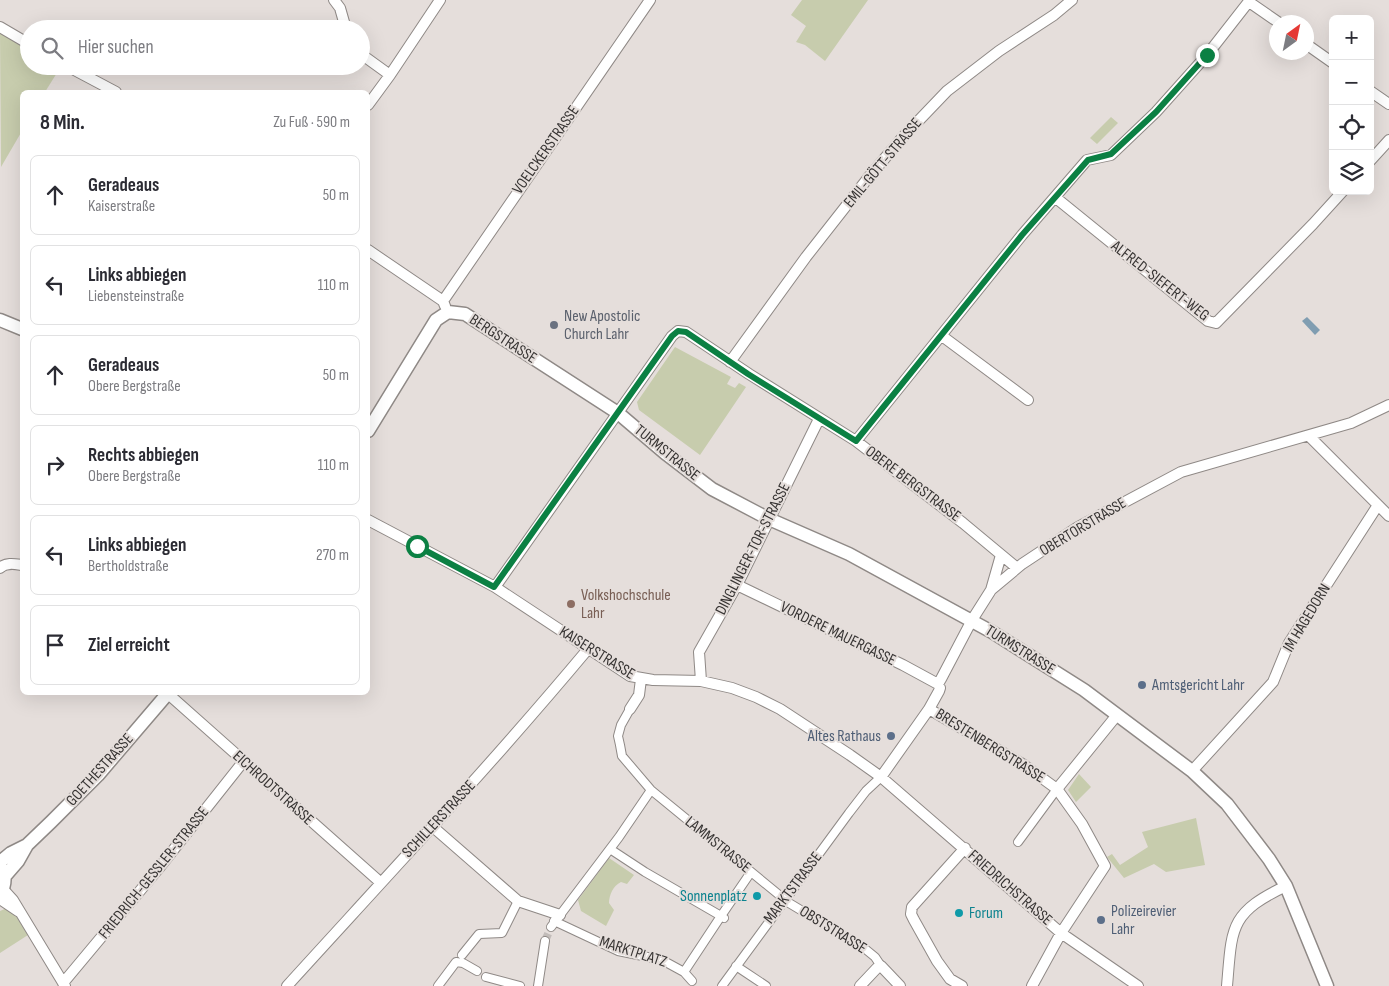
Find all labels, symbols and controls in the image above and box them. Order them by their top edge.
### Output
north arrow [1269,15,1314,60]
map controls [1329,15,1374,195]
button: + [1329,15,1374,60]
search box [20,20,370,75]
icon: search [38,34,66,62]
text: Hier suchen [78,36,154,59]
route end [1196,44,1219,67]
button: − [1329,60,1374,105]
street label: VOELCKERSTRASSE [509,102,583,198]
button: locate [1329,105,1374,150]
text: 8 Min. [40,110,85,135]
text: Zu Fuß · 590 m [273,113,350,132]
street label: EMIL-GÖTT-STRASSE [840,114,926,212]
button: layers [1329,150,1374,195]
text: Geradeaus [88,174,159,197]
icon: ahead [41,181,69,209]
text: 50 m [323,186,349,205]
text: Kaiserstraße [88,197,155,216]
street label: ALFRED-SIEFERT-WEG [1106,236,1213,325]
text: Links abbiegen [88,264,186,287]
icon: left [41,271,69,299]
text: 110 m [318,276,349,295]
text: Liebensteinstraße [88,287,184,306]
place label: New Apostolic Church Lahr [564,307,640,344]
street label: BERGSTRASSE [466,310,540,368]
marker: New Apostolic Church Lahr [548,319,560,331]
text: Geradeaus [88,354,159,377]
icon: ahead [41,361,69,389]
text: 50 m [323,366,349,385]
text: Obere Bergstraße [88,377,181,396]
street label: TURMSTRASSE [630,421,704,485]
street label: OBERE BERGSTRASSE [862,442,964,526]
text: Rechts abbiegen [88,444,199,467]
icon: right [41,451,69,479]
text: 110 m [318,456,349,475]
text: Obere Bergstraße [88,467,181,486]
street label: DINGLINGER-TOR-STRASSE [712,480,794,618]
street label: OBERTORSTRASSE [1036,494,1130,560]
text: Links abbiegen [88,534,186,557]
route start [406,535,429,558]
icon: left [41,541,69,569]
text: 270 m [316,546,349,565]
text: Bertholdstraße [88,557,169,576]
street label: IM HAGEDORN [1279,581,1335,655]
place label: Volkshochschule Lahr [581,586,671,623]
marker: Volkshochschule Lahr [565,598,577,610]
street label: VORDERE MAUERGASSE [777,598,899,670]
street label: TURMSTRASSE [982,621,1058,679]
street label: KAISERSTRASSE [556,622,638,684]
icon: arrive [41,631,69,659]
text: Ziel erreicht [88,634,170,657]
place label: Amtsgericht Lahr [1151,676,1245,695]
marker: Amtsgericht Lahr [1136,679,1148,691]
street label: BRESTENBERGSTRASSE [932,705,1048,787]
place label: Altes Rathaus [807,727,881,746]
street label: GOETHESTRASSE [62,730,138,810]
marker: Altes Rathaus [885,730,897,742]
street label: EICHRODTSTRASSE [229,747,317,829]
street label: SCHILLERSTRASSE [398,776,480,862]
street label: FRIEDRICH-GESSLER-STRASSE [95,803,213,943]
street label: LAMMSTRASSE [681,813,755,877]
street label: FRIEDRICHSTRASSE [964,846,1056,930]
street label: MARKTSTRASSE [760,848,826,928]
place label: Sonnenplatz [680,887,747,906]
marker: Sonnenplatz [751,890,763,902]
street label: OBSTSTRASSE [796,902,870,958]
place label: Polizeirevier Lahr [1111,902,1177,939]
place label: Forum [969,904,1003,923]
marker: Forum [953,907,965,919]
marker: Polizeirevier Lahr [1095,914,1107,926]
street label: MARKTPLATZ [597,932,669,972]

